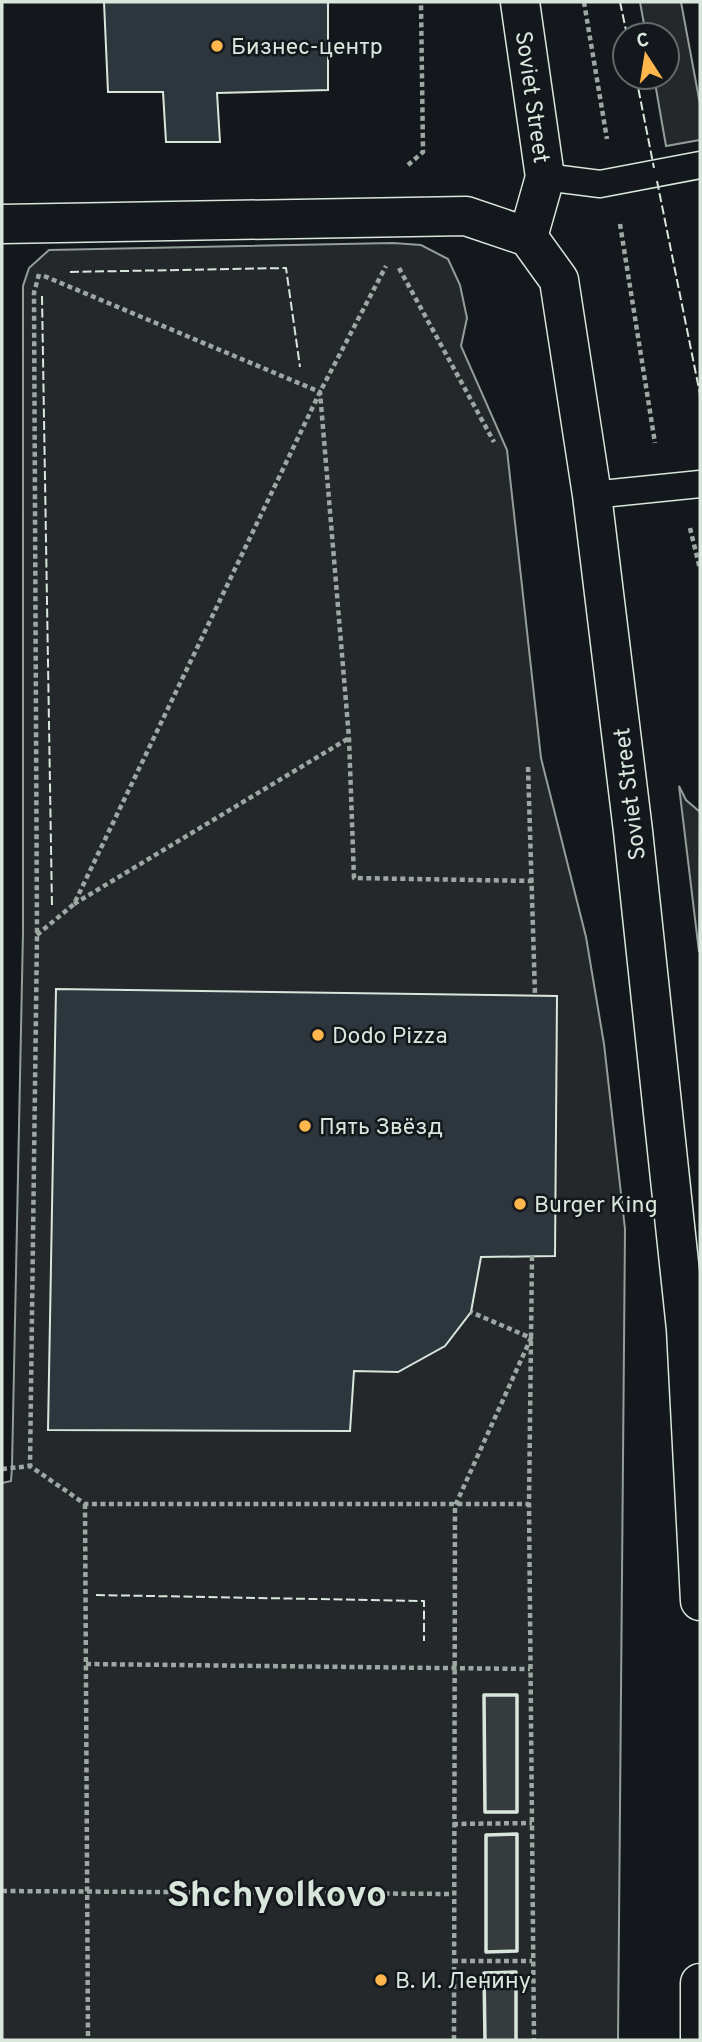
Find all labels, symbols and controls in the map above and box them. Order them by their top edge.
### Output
north arrow [611,21,681,91]
text: С [634,28,651,54]
street label: Soviet Street [507,29,554,165]
place label: Бизнес-центр [231,34,383,63]
marker: Бизнес-центр [209,38,225,54]
street label: Soviet Street [609,726,654,862]
place label: Dodo Pizza [332,1023,447,1052]
marker: Dodo Pizza [310,1027,326,1043]
place label: Пять Звёзд [319,1114,443,1143]
marker: Пять Звёзд [297,1118,313,1134]
place label: Burger King [534,1192,658,1221]
marker: Burger King [512,1196,528,1212]
district label: Shchyolkovo [167,1873,387,1920]
place label: В. И. Ленину [395,1968,531,1997]
marker: В. И. Ленину [373,1972,389,1988]

